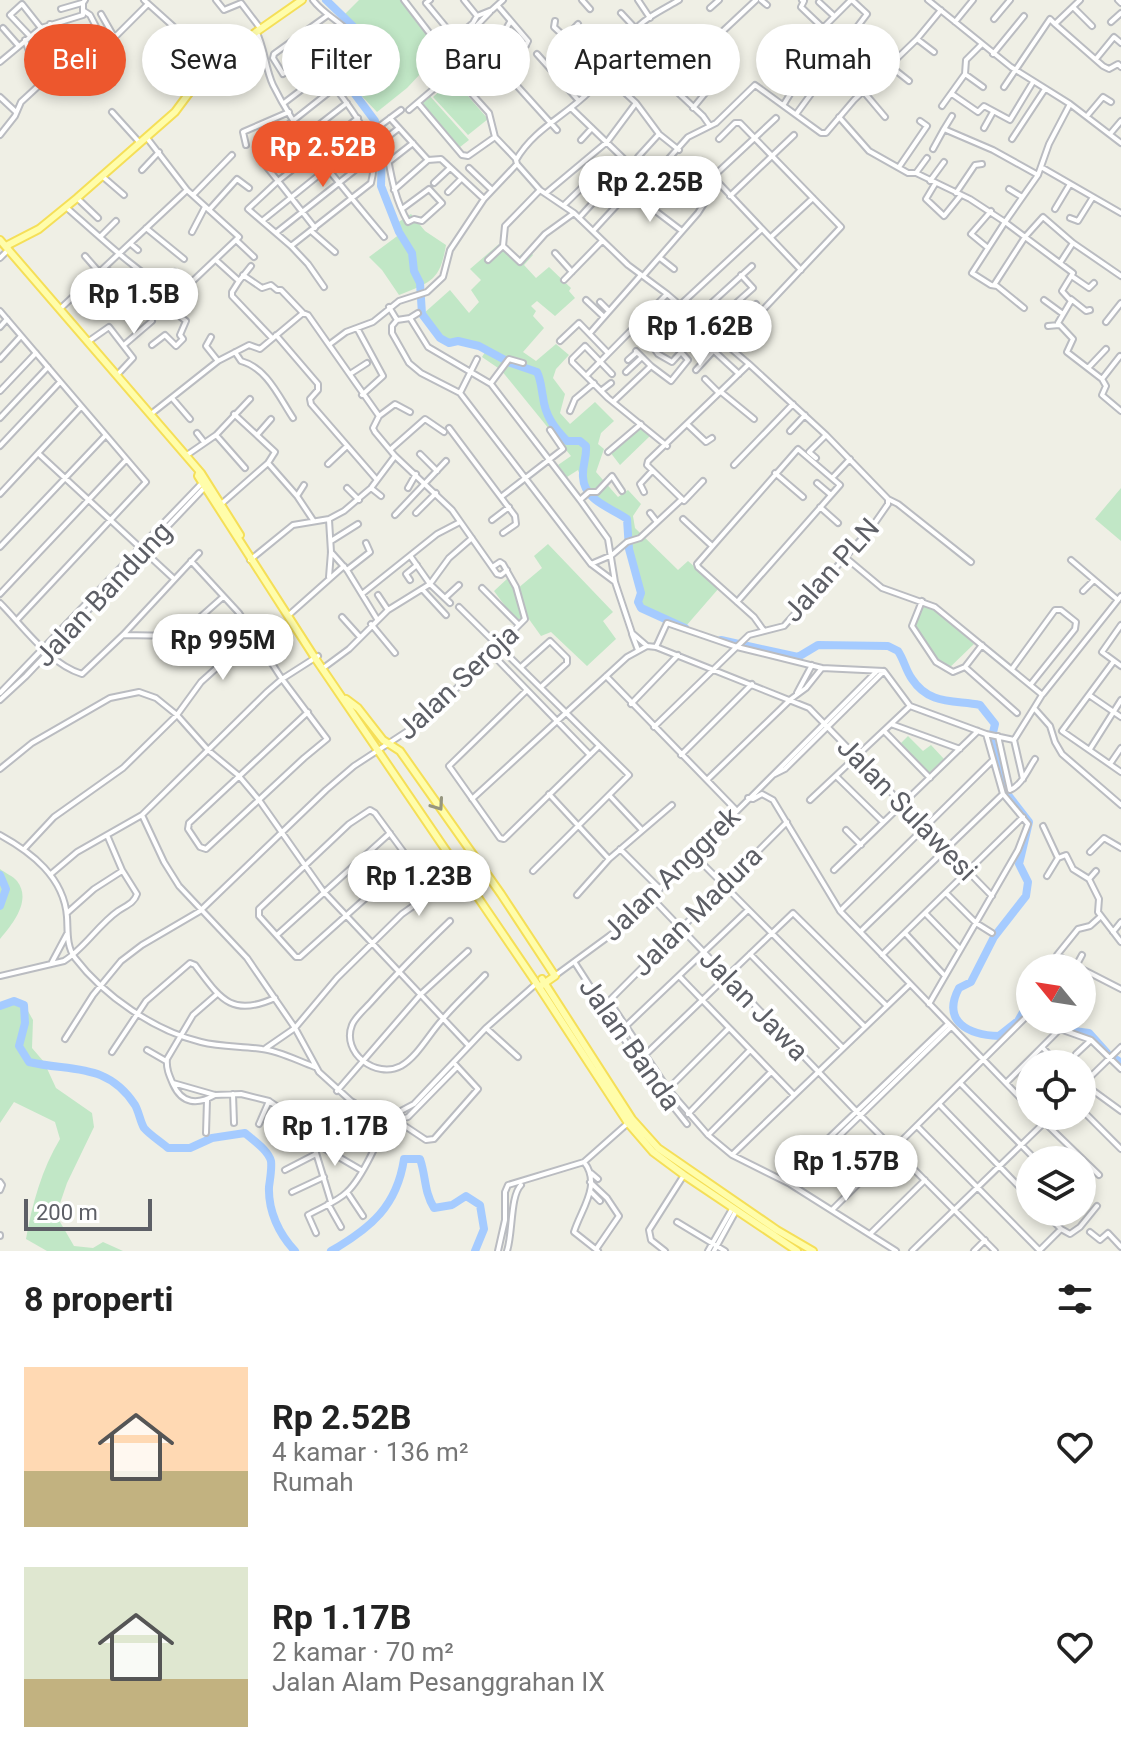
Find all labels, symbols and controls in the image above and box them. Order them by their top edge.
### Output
chip: Beli [24,24,126,96]
chip: Sewa [142,24,266,96]
chip: Filter [282,24,400,96]
chip: Baru [416,24,530,96]
chip: Apartemen [546,24,740,96]
chip: Rumah [756,24,900,96]
pin: Rp 2.52B [240,121,406,189]
text: Rp 2.52B [270,132,376,162]
pin: Rp 2.25B [567,156,733,224]
text: Rp 2.25B [597,167,703,197]
pin: Rp 1.5B [60,268,208,336]
text: Rp 1.5B [88,279,180,309]
pin: Rp 1.62B [617,300,783,368]
text: Rp 1.62B [647,311,753,341]
street label: Jalan PLN [776,511,886,629]
street label: Jalan Bandung [28,515,178,673]
pin: Rp 995M [149,614,297,682]
street label: Jalan Seroja [391,618,525,746]
text: Rp 995M [170,625,276,655]
street label: Jalan Sulawesi [830,731,984,887]
one-way arrow [428,797,443,811]
street label: Jalan Anggrek [595,800,747,948]
street label: Jalan Madura [625,839,769,983]
pin: Rp 1.23B [336,850,502,918]
text: Rp 1.23B [366,861,472,891]
street label: Jalan Jawa [693,942,815,1068]
north arrow [1016,954,1096,1034]
map controls [1016,954,1096,1226]
street label: Jalan Banda [572,971,688,1117]
button: locate [1016,1050,1096,1130]
pin: Rp 1.17B [252,1100,418,1168]
text: Rp 1.17B [282,1111,388,1141]
pin: Rp 1.57B [763,1135,929,1203]
text: Rp 1.57B [793,1146,899,1176]
button: layers [1016,1146,1096,1226]
scale bar [24,1195,152,1231]
text: 200 m [36,1200,98,1225]
icon: filters [1053,1277,1097,1321]
text: 8 properti [24,1279,173,1319]
text: Rp 2.52B [272,1397,411,1437]
icon: home [88,1399,184,1495]
icon: heart [1053,1425,1097,1469]
text: 4 kamar · 136 m² [272,1437,468,1467]
text: Rumah [272,1467,354,1497]
text: Rp 1.17B [272,1597,411,1637]
icon: home [88,1599,184,1695]
icon: heart [1053,1625,1097,1669]
text: 2 kamar · 70 m² [272,1637,454,1667]
text: Jalan Alam Pesanggrahan IX [272,1667,605,1697]

